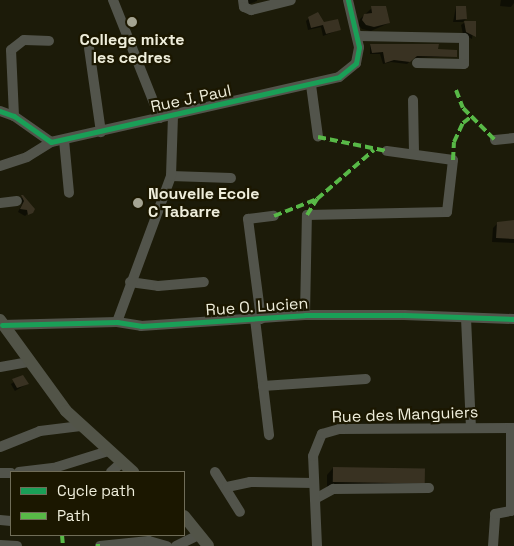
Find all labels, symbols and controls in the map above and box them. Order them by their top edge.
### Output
marker: College mixte les cedres [126,16,138,28]
place label: College mixte les cedres [80,30,184,68]
street label: Rue J. Paul [149,81,233,117]
place label: Nouvelle Ecole C Tabarre [148,184,259,222]
marker: Nouvelle Ecole C Tabarre [132,197,144,209]
street label: Rue O. Lucien [205,294,309,320]
street label: Rue des Manguiers [332,403,478,427]
legend [10,471,185,536]
text: Cycle path [57,481,135,500]
text: Path [57,506,90,525]

